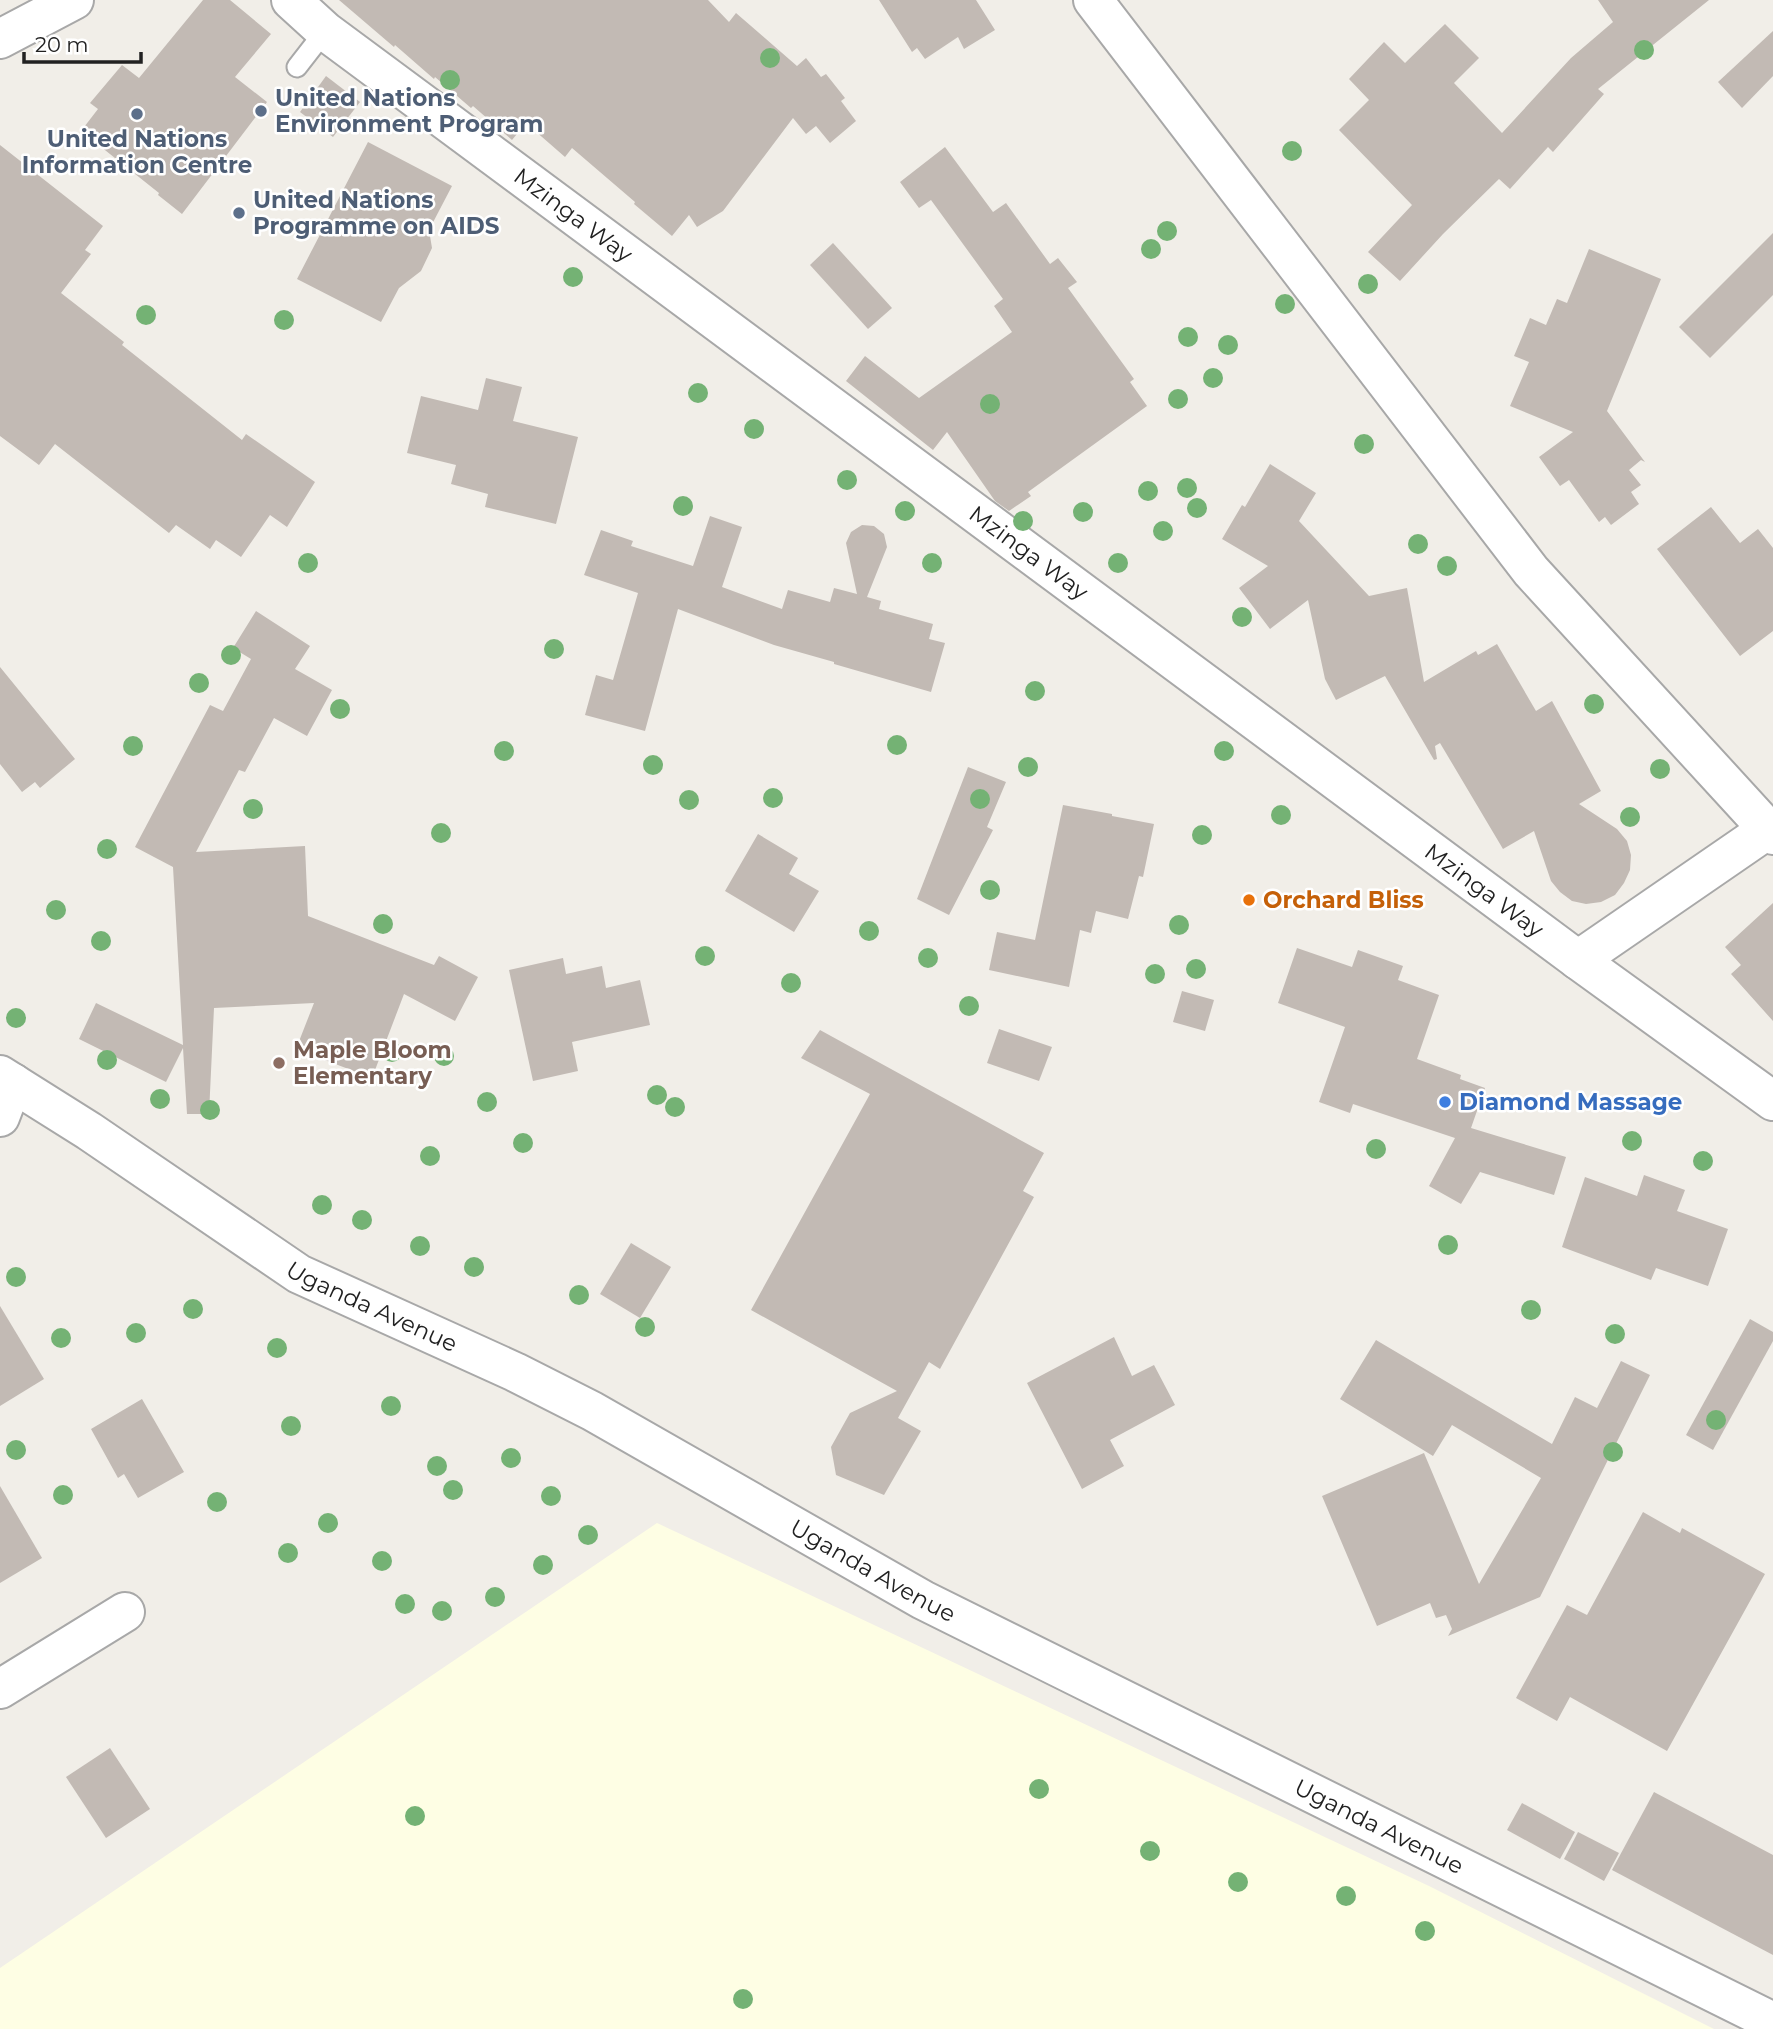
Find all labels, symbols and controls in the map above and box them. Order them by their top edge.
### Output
scale bar [24,21,142,65]
text: 20 m [35,32,89,57]
place label: United Nations Environment Program [275,84,543,138]
marker: United Nations Environment Program [253,103,269,119]
marker: United Nations Information Centre [129,106,145,122]
place label: United Nations Information Centre [22,125,252,179]
street label: Mzinga Way [508,162,639,269]
place label: United Nations Programme on AIDS [253,186,500,240]
marker: United Nations Programme on AIDS [231,205,247,221]
street label: Mzinga Way [964,500,1094,606]
street label: Mzinga Way [1419,837,1549,944]
place label: Orchard Bliss [1263,886,1424,914]
marker: Orchard Bliss [1241,892,1257,908]
place label: Maple Bloom Elementary [293,1036,452,1090]
marker: Maple Bloom Elementary [271,1055,287,1071]
place label: Diamond Massage [1459,1088,1682,1116]
marker: Diamond Massage [1437,1094,1453,1110]
street label: Uganda Avenue [281,1255,462,1358]
street label: Uganda Avenue [785,1513,960,1628]
street label: Uganda Avenue [1290,1773,1468,1880]

